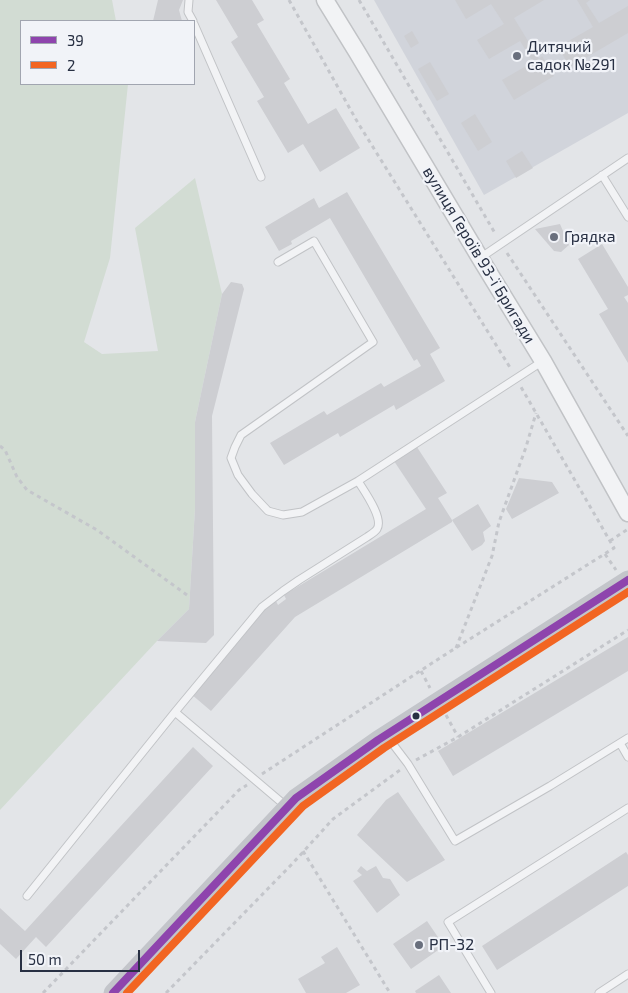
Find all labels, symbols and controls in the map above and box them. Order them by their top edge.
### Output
legend [20,20,195,85]
text: 39 [67,31,84,49]
place label: Дитячий садок №291 [527,37,616,75]
marker: Дитячий садок №291 [511,50,523,62]
text: 2 [67,56,75,74]
street label: вулиця Героїв 93-ї Бригади [419,163,539,347]
place label: Грядка [564,227,615,247]
marker: Грядка [548,231,560,243]
unlabelled marker [411,711,421,721]
place label: РП-32 [429,935,474,955]
marker: РП-32 [413,939,425,951]
scale bar [22,940,142,972]
text: 50 m [28,950,62,968]

